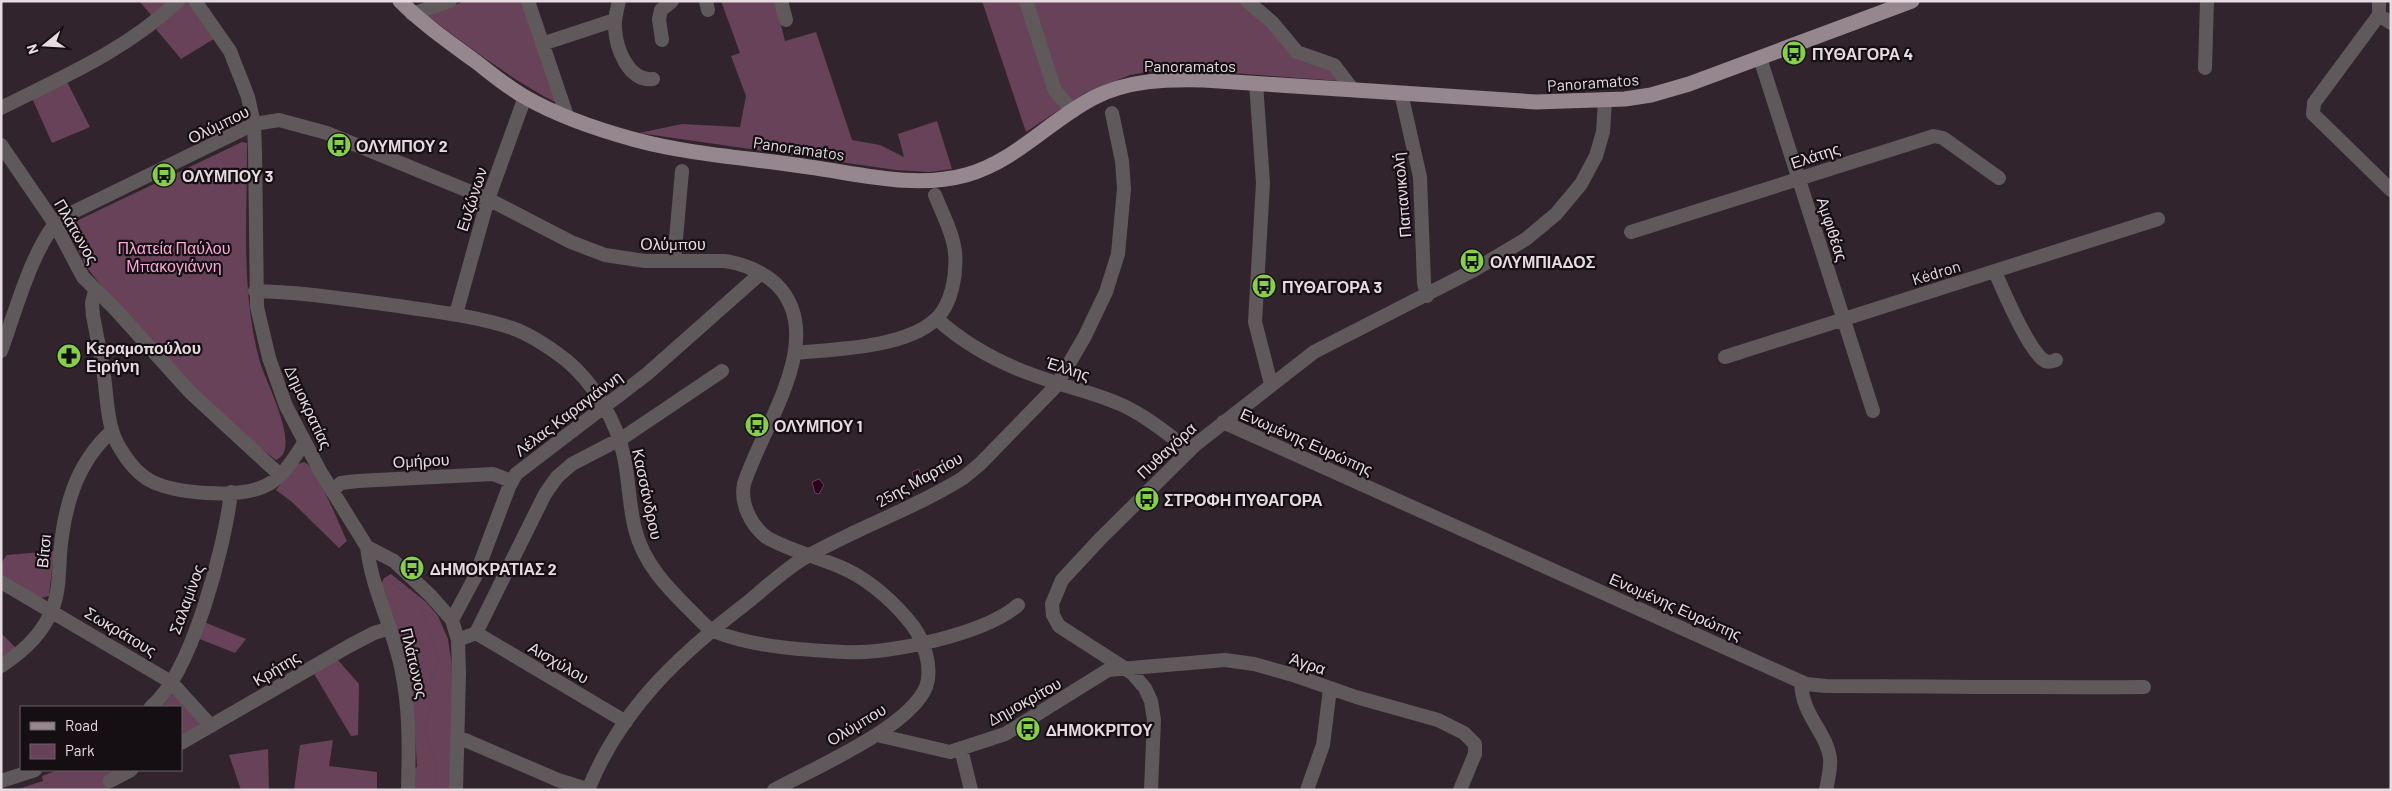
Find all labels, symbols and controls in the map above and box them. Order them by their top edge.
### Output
north arrow [20,20,70,70]
bus stop icon: ΠΥΘΑΓΟΡΑ 4 [1781,40,1807,66]
text: N [23,42,42,56]
place label: ΠΥΘΑΓΟΡΑ 4 [1812,44,1913,63]
street label: Panoramatos [1144,56,1236,75]
street label: Panoramatos [1546,69,1640,95]
street label: Ολύμπου [184,101,252,147]
bus stop icon: ΟΛΥΜΠΟΥ 2 [326,132,352,158]
street label: Panoramatos [752,132,846,164]
place label: ΟΛΥΜΠΟΥ 2 [356,136,448,155]
street label: Ελάτης [1788,138,1842,172]
street label: Παπανικολή [1388,152,1414,238]
bus stop icon: ΟΛΥΜΠΟΥ 3 [151,162,177,188]
street label: Ευζώνων [452,164,491,234]
place label: ΟΛΥΜΠΟΥ 3 [182,166,273,185]
street label: Πλάτωνος [51,195,103,267]
street label: Αμφιθέας [1814,195,1852,264]
street label: Ολύμπου [640,234,706,253]
park label: Πλατεία Παύλου Μπακογιάννη [118,238,230,275]
bus stop icon: ΟΛΥΜΠΙΑΔΟΣ [1459,248,1485,274]
place label: ΟΛΥΜΠΙΑΔΟΣ [1490,252,1596,271]
street label: Kédron [1909,256,1963,288]
bus stop icon: ΠΥΘΑΓΟΡΑ 3 [1251,273,1277,299]
place label: ΠΥΘΑΓΟΡΑ 3 [1282,277,1382,296]
place label: Κεραμοπούλου Ειρήνη [86,338,201,375]
pharmacy icon: Κεραμοπούλου Ειρήνη [56,343,82,369]
street label: Έλλης [1043,352,1093,384]
street label: Δημοκρατίας [281,362,337,452]
street label: Λέλας Καραγιάννη [511,366,625,460]
street label: Ενωμένης Ευρώπης [1238,403,1376,479]
bus stop icon: ΟΛΥΜΠΟΥ 1 [744,412,770,438]
place label: ΟΛΥΜΠΟΥ 1 [774,416,862,435]
street label: Πυθαγόρα [1133,418,1199,482]
street label: Κασσάνδρου [629,447,667,541]
street label: 25ης Μαρτίου [873,448,965,510]
street label: Ομήρου [392,449,450,471]
bus stop icon: ΣΤΡΟΦΗ ΠΥΘΑΓΟΡΑ [1134,486,1160,512]
place label: ΣΤΡΟΦΗ ΠΥΘΑΓΟΡΑ [1164,490,1323,509]
street label: Βίτσι [32,533,54,569]
bus stop icon: ΔΗΜΟΚΡΑΤΙΑΣ 2 [399,555,425,581]
place label: ΔΗΜΟΚΡΑΤΙΑΣ 2 [430,559,557,578]
street label: Σαλαμίνος [165,561,208,637]
street label: Ενωμένης Ευρώπης [1607,568,1745,644]
street label: Σωκράτους [82,602,161,660]
street label: Πλάτωνος [398,626,432,700]
street label: Αισχύλου [525,637,593,687]
street label: Κρήτης [249,646,303,689]
street label: Άγρα [1288,648,1328,678]
street label: Δημοκρίτου [984,673,1064,729]
street label: Ολύμπου [823,699,889,749]
legend [20,706,182,771]
text: Road [65,716,98,734]
bus stop icon: ΔΗΜΟΚΡΙΤΟΥ [1015,716,1041,742]
place label: ΔΗΜΟΚΡΙΤΟΥ [1046,720,1153,739]
text: Park [65,741,95,759]

